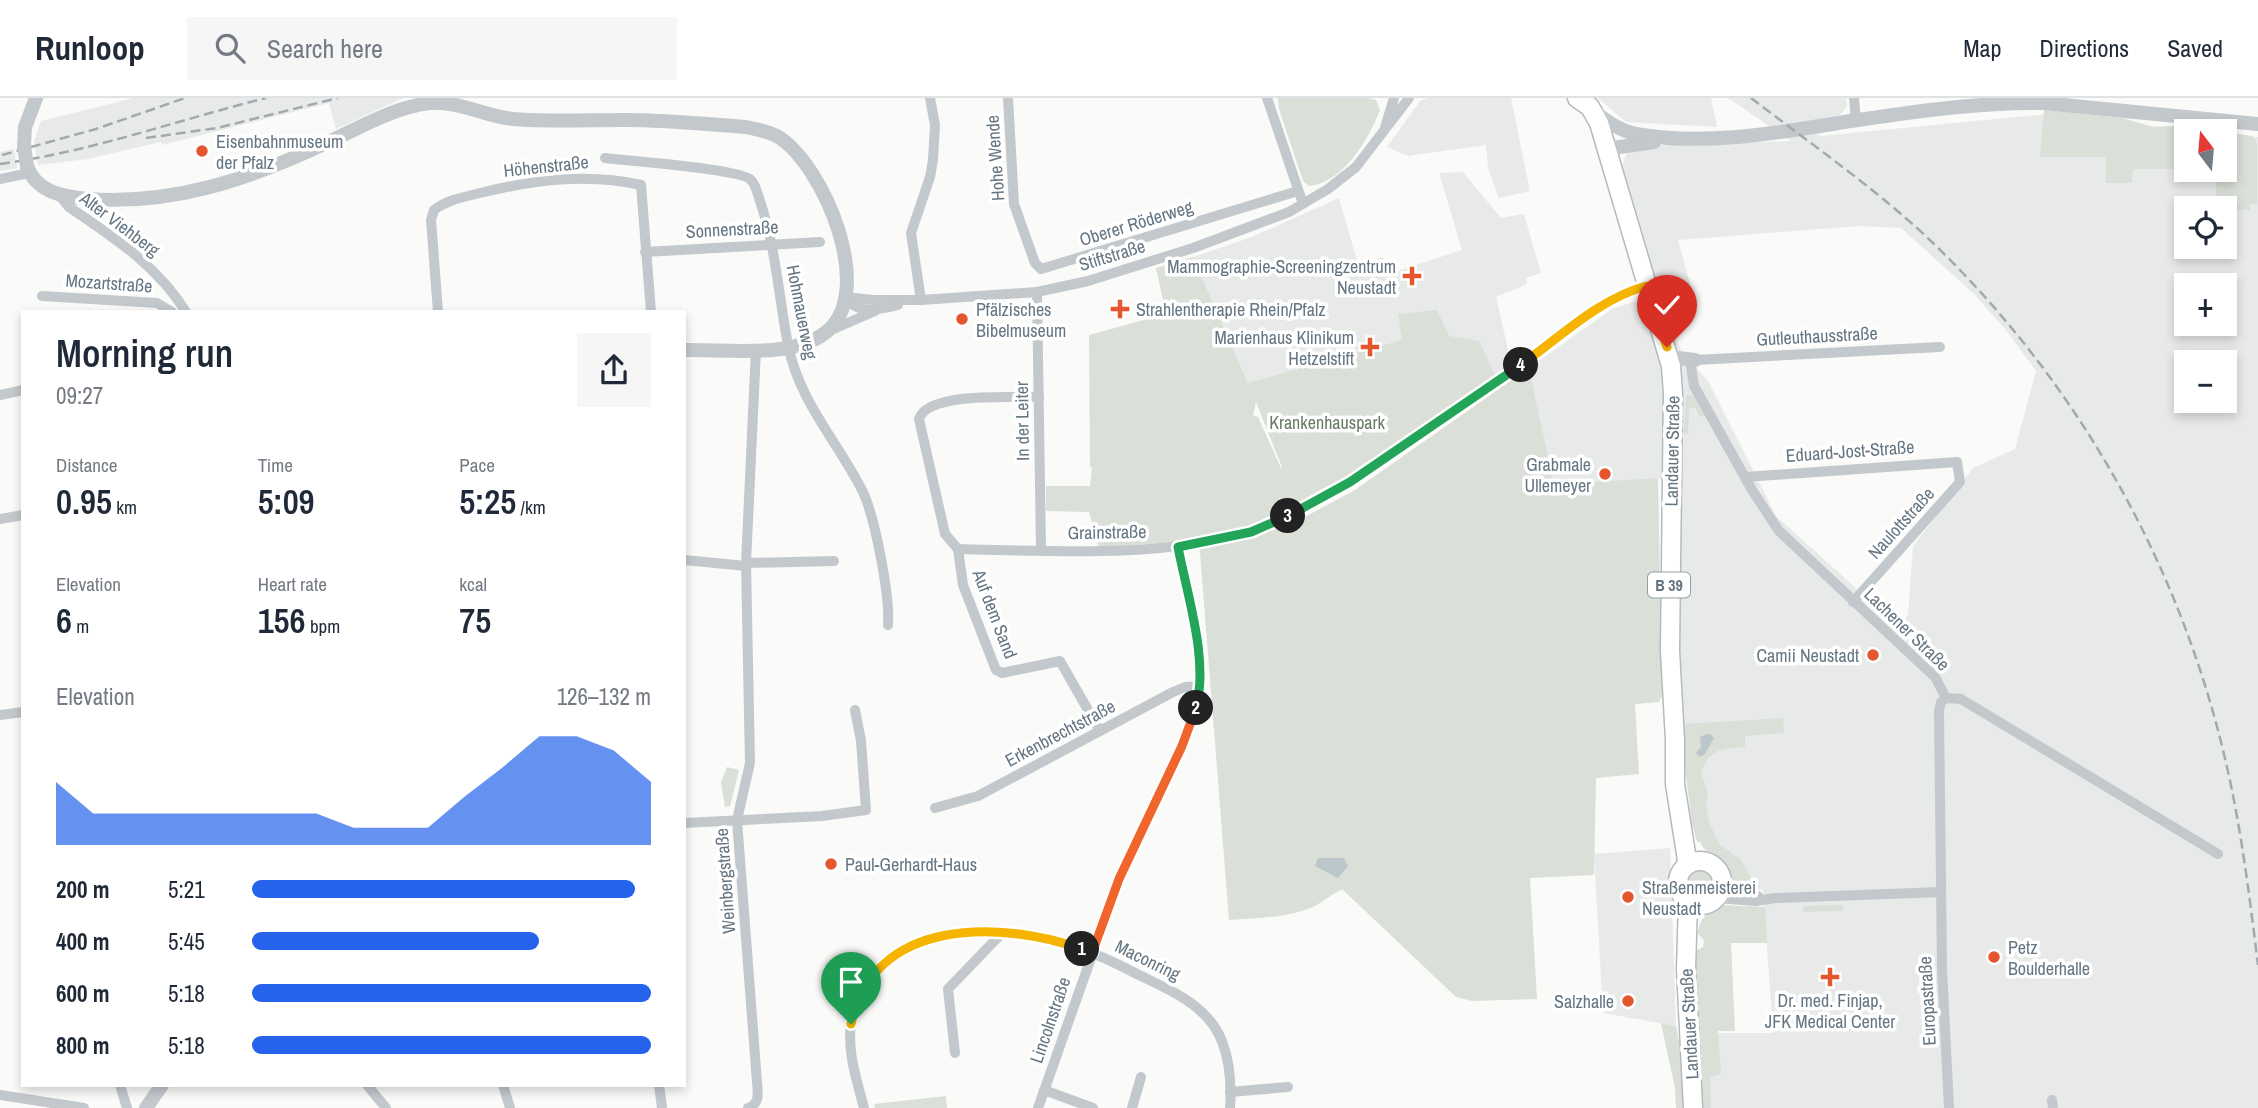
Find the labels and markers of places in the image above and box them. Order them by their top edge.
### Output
place label: Eisenbahnmuseum der Pfalz [216,129,343,175]
marker: Eisenbahnmuseum der Pfalz [194,143,210,159]
place label: Mammographie-Screeningzentrum Neustadt [1167,254,1396,300]
marker: Mammographie-Screeningzentrum Neustadt [1402,266,1422,286]
pin [1637,275,1697,347]
place label: Pfälzisches Bibelmuseum [976,297,1066,343]
place label: Strahlentherapie Rhein/Pfalz [1136,297,1326,322]
marker: Strahlentherapie Rhein/Pfalz [1110,299,1130,319]
marker: Pfälzisches Bibelmuseum [954,311,970,327]
place label: Marienhaus Klinikum Hetzelstift [1215,325,1354,371]
marker: Marienhaus Klinikum Hetzelstift [1360,337,1380,357]
pin: 4 [1504,348,1538,382]
place label: Grabmale Ullemeyer [1525,452,1591,498]
marker: Grabmale Ullemeyer [1597,466,1613,482]
pin: 3 [1270,498,1306,534]
place label: Camii Neustadt [1756,643,1859,668]
marker: Camii Neustadt [1865,647,1881,663]
pin: 2 [1178,690,1214,726]
place label: Paul-Gerhardt-Haus [845,852,977,877]
marker: Paul-Gerhardt-Haus [823,856,839,872]
place label: Straßenmeisterei Neustadt [1642,875,1756,921]
marker: Straßenmeisterei Neustadt [1620,889,1636,905]
pin: 1 [1064,932,1100,966]
place label: Petz Boulderhalle [2008,935,2090,981]
marker: Petz Boulderhalle [1986,949,2002,965]
pin [821,952,881,1024]
marker: Dr. med. Finjap, JFK Medical Center [1820,967,1840,987]
place label: Dr. med. Finjap, JFK Medical Center [1765,988,1895,1034]
place label: Salzhalle [1554,989,1614,1014]
marker: Salzhalle [1620,993,1636,1009]

